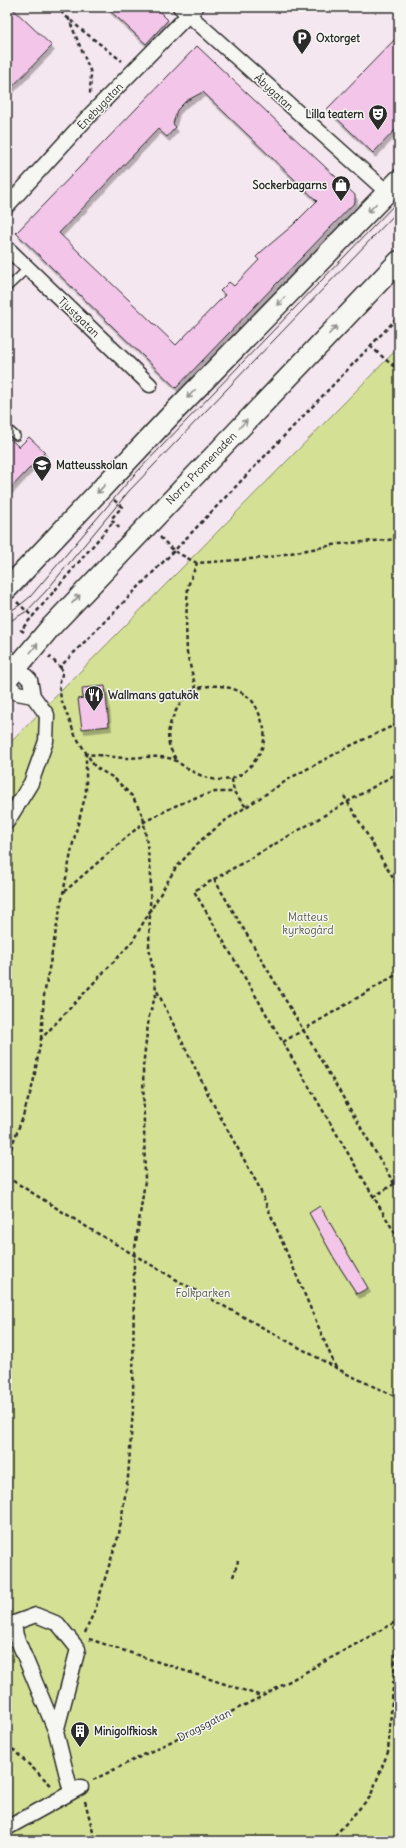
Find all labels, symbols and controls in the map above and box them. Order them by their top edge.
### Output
parking icon: Oxtorget [291,27,313,55]
place label: Oxtorget [316,31,360,46]
street label: Åbygatan [251,70,297,113]
street label: Enebygatan [74,80,126,132]
theatre icon: Lilla teatern [367,103,389,131]
place label: Lilla teatern [306,107,365,121]
shop icon: Sockerbagarns [330,174,352,202]
place label: Sockerbagarns [253,178,327,193]
one-way arrow [367,203,377,213]
street label: Tjustgatan [55,294,103,340]
one-way arrow [277,296,286,306]
one-way arrow [328,325,338,335]
one-way arrow [186,389,196,399]
one-way arrow [238,419,248,429]
street label: Norra Promenaden [163,429,239,507]
school or university icon: Matteusskolan [31,454,53,482]
place label: Matteusskolan [56,458,128,472]
one-way arrow [97,484,106,494]
one-way arrow [71,594,81,604]
one-way arrow [29,642,38,653]
restaurant icon: Wallmans gatukök [83,684,105,712]
place label: Wallmans gatukök [108,688,199,703]
park label: Matteus kyrkogård [282,910,334,937]
park label: Folkparken [176,1286,230,1300]
street label: Dragsgatan [175,1706,233,1744]
building icon: Minigolfkiosk [69,1720,91,1748]
place label: Minigolfkiosk [94,1724,158,1739]

